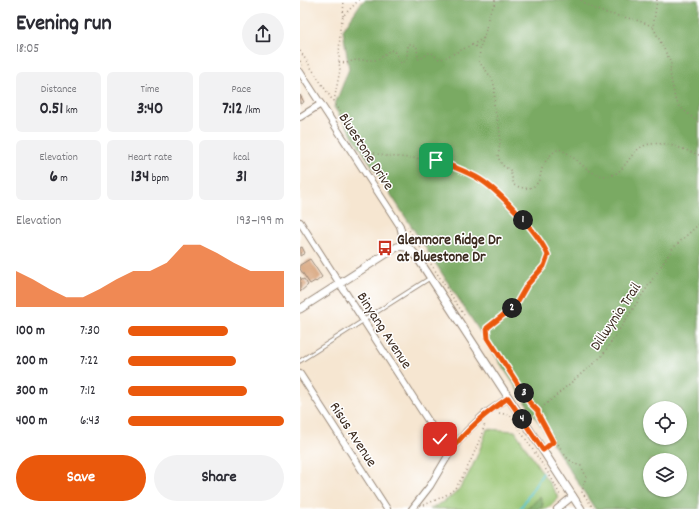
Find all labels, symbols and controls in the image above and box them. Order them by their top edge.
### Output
text: Evening run [16,9,112,40]
button: share [242,13,284,55]
text: 18:05 [16,40,39,59]
text: Distance [41,82,77,98]
text: Time [141,82,159,98]
text: Pace [232,82,251,98]
text: 0.51 [40,98,63,122]
text: 3:40 [137,98,163,122]
text: 7:12 [222,98,243,122]
text: km [63,103,78,119]
text: /km [243,103,260,119]
street label: Bluestone Drive [332,109,399,195]
pin [419,143,453,177]
icon: arrive [425,149,447,171]
text: Elevation [40,150,78,166]
text: Heart rate [128,150,172,166]
text: kcal [233,150,250,166]
text: 6 [49,166,58,190]
text: 134 [131,166,149,190]
text: 31 [236,166,247,190]
text: m [58,171,68,187]
text: bpm [149,171,169,187]
pin: 1 [513,210,533,230]
text: Elevation [16,212,61,231]
text: 193–199 m [236,212,284,231]
text: 1 [522,212,524,228]
place label: Glenmore Ridge Dr at Bluestone Dr [397,230,502,269]
bus stop icon: Glenmore Ridge Dr at Bluestone Dr [376,239,394,257]
street label: Dillwynia Trail [586,278,648,356]
street label: Binyang Avenue [350,288,417,374]
pin: 2 [502,298,522,318]
text: 2 [510,300,514,316]
text: 100 m [16,322,45,341]
text: 7:30 [80,322,100,341]
text: 200 m [16,352,48,371]
text: 7:22 [80,352,99,371]
text: 300 m [16,382,48,401]
text: 7:12 [80,382,96,401]
pin: 3 [514,383,534,403]
text: 3 [522,385,526,401]
street label: Risus Avenue [323,398,382,472]
map controls [643,401,687,497]
button: locate [643,401,687,445]
pin: 4 [512,409,532,429]
text: 4 [520,411,524,427]
text: 400 m [16,412,47,431]
text: 6:43 [80,412,100,431]
pin [423,422,457,456]
icon: check [429,428,451,450]
button: layers [643,453,687,497]
button: Save [16,455,146,501]
button: Share [154,455,284,501]

